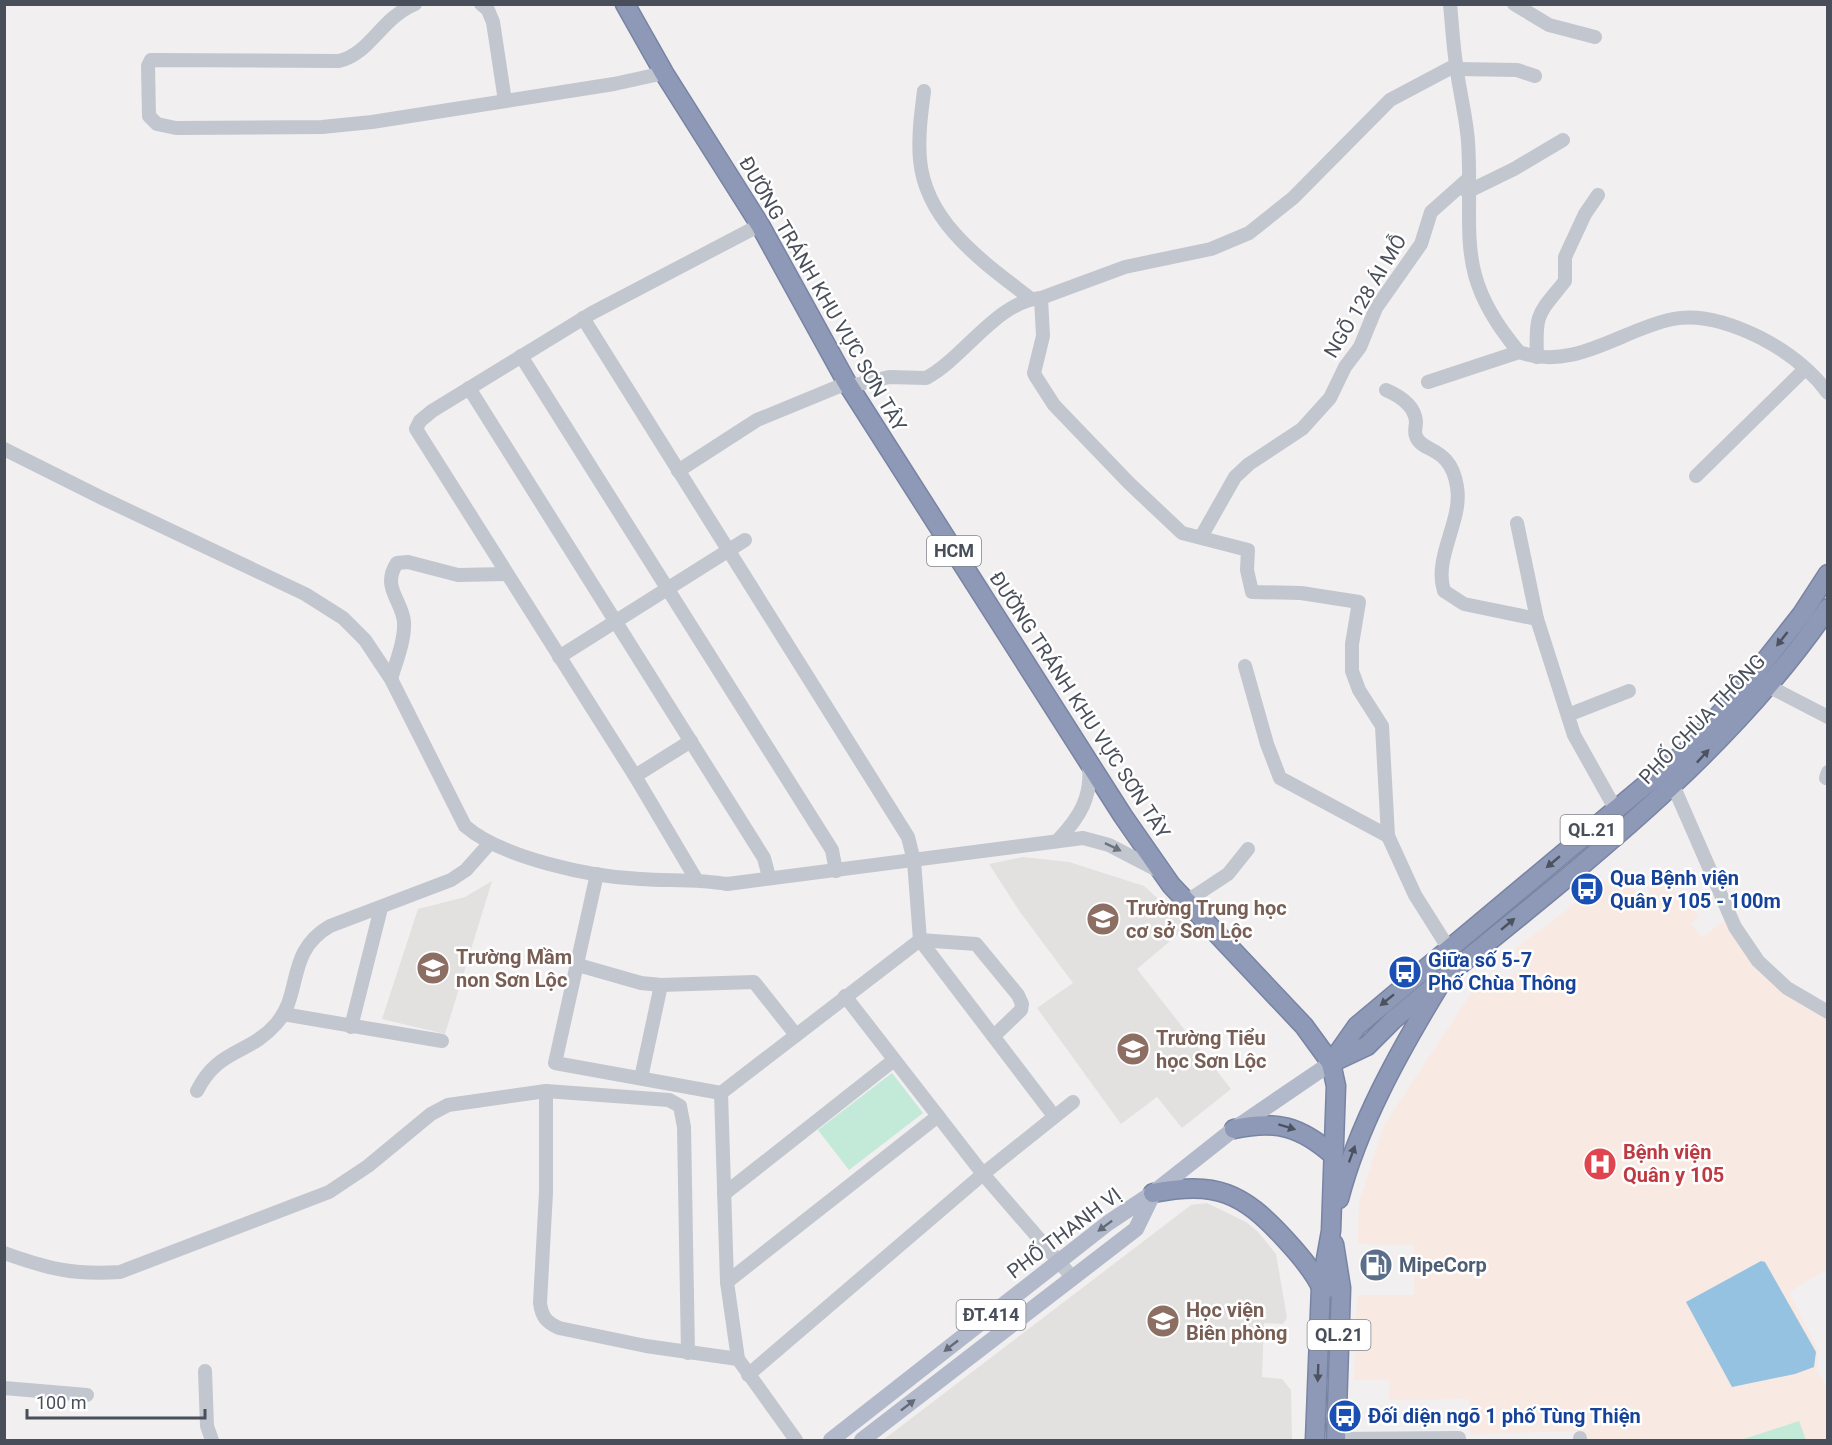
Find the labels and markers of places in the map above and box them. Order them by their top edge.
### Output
place label: Qua Bệnh viện Quân y 105 - 100m [1610,866,1781,913]
bus stop icon: Qua Bệnh viện Quân y 105 - 100m [1569,871,1605,907]
place label: Trường Trung học cơ sở Sơn Lộc [1126,896,1287,943]
school or university icon: Trường Trung học cơ sở Sơn Lộc [1085,901,1121,937]
place label: Trường Mầm non Sơn Lộc [456,945,572,992]
place label: Giữa số 5-7 Phố Chùa Thông [1428,948,1577,995]
school or university icon: Trường Mầm non Sơn Lộc [415,950,451,986]
bus stop icon: Giữa số 5-7 Phố Chùa Thông [1387,954,1423,990]
place label: Trường Tiểu học Sơn Lộc [1156,1026,1267,1073]
school or university icon: Trường Tiểu học Sơn Lộc [1115,1031,1151,1067]
place label: Bệnh viện Quân y 105 [1623,1140,1724,1187]
hospital icon: Bệnh viện Quân y 105 [1582,1146,1618,1182]
fuel station icon: MipeCorp [1358,1247,1394,1283]
place label: MipeCorp [1399,1253,1487,1277]
place label: Học viện Biên phòng [1186,1298,1287,1345]
school or university icon: Học viện Biên phòng [1145,1303,1181,1339]
bus stop icon: Đối diện ngõ 1 phố Tùng Thiện [1327,1398,1363,1434]
place label: Đối diện ngõ 1 phố Tùng Thiện [1368,1404,1641,1428]

